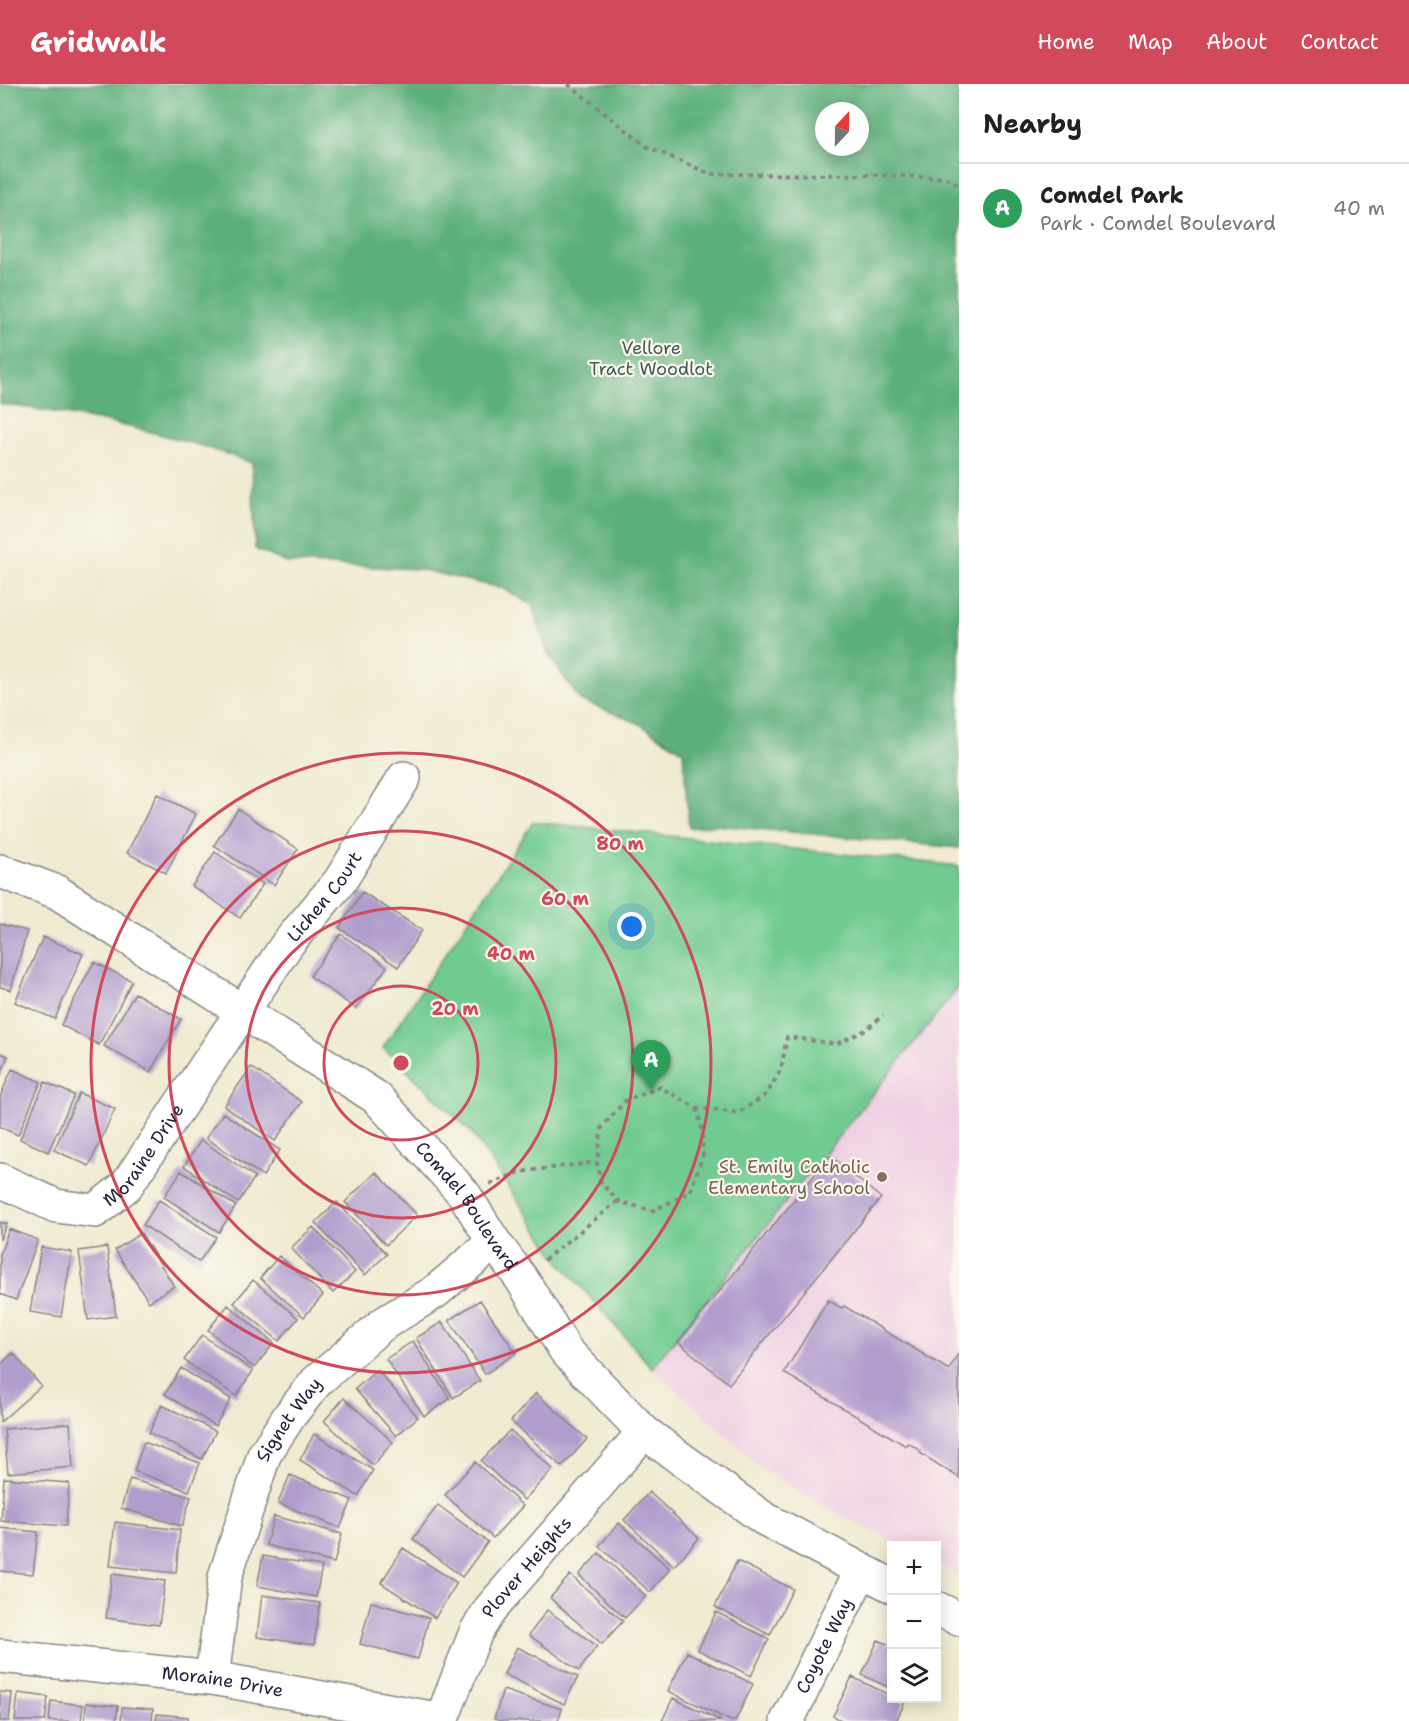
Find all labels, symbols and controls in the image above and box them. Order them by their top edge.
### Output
text: Gridwalk [30,23,167,61]
text: Home [1037,28,1095,56]
text: Map [1128,28,1173,56]
text: About [1206,28,1267,56]
text: Contact [1300,28,1379,56]
north arrow [815,102,869,156]
text: Nearby [983,106,1082,141]
text: Comdel Park [1040,181,1184,210]
text: A [995,195,1010,221]
text: 40 m [1333,195,1385,221]
text: Park · Comdel Boulevard [1040,210,1276,236]
park label: Vellore Tract Woodlot [589,336,713,381]
text: 80 m [596,832,644,856]
street label: Lichen Court [282,847,367,947]
text: 60 m [541,887,589,911]
your location [617,912,646,941]
text: 40 m [487,942,535,966]
text: 20 m [431,997,479,1021]
pin: A [632,1040,670,1090]
centre of rings [391,1053,411,1073]
street label: Moraine Drive [98,1099,190,1212]
street label: Comdel Boulevard [410,1136,523,1275]
place label: St. Emily Catholic Elementary School [708,1155,871,1200]
marker: St. Emily Catholic Elementary School [875,1170,889,1184]
street label: Signet Way [251,1373,327,1465]
street label: Plover Heights [476,1512,577,1622]
map controls [887,1541,941,1703]
button: + [887,1541,941,1595]
street label: Coyote Way [790,1594,858,1698]
button: − [887,1595,941,1649]
button: layers [887,1649,941,1703]
street label: Moraine Drive [161,1661,285,1703]

